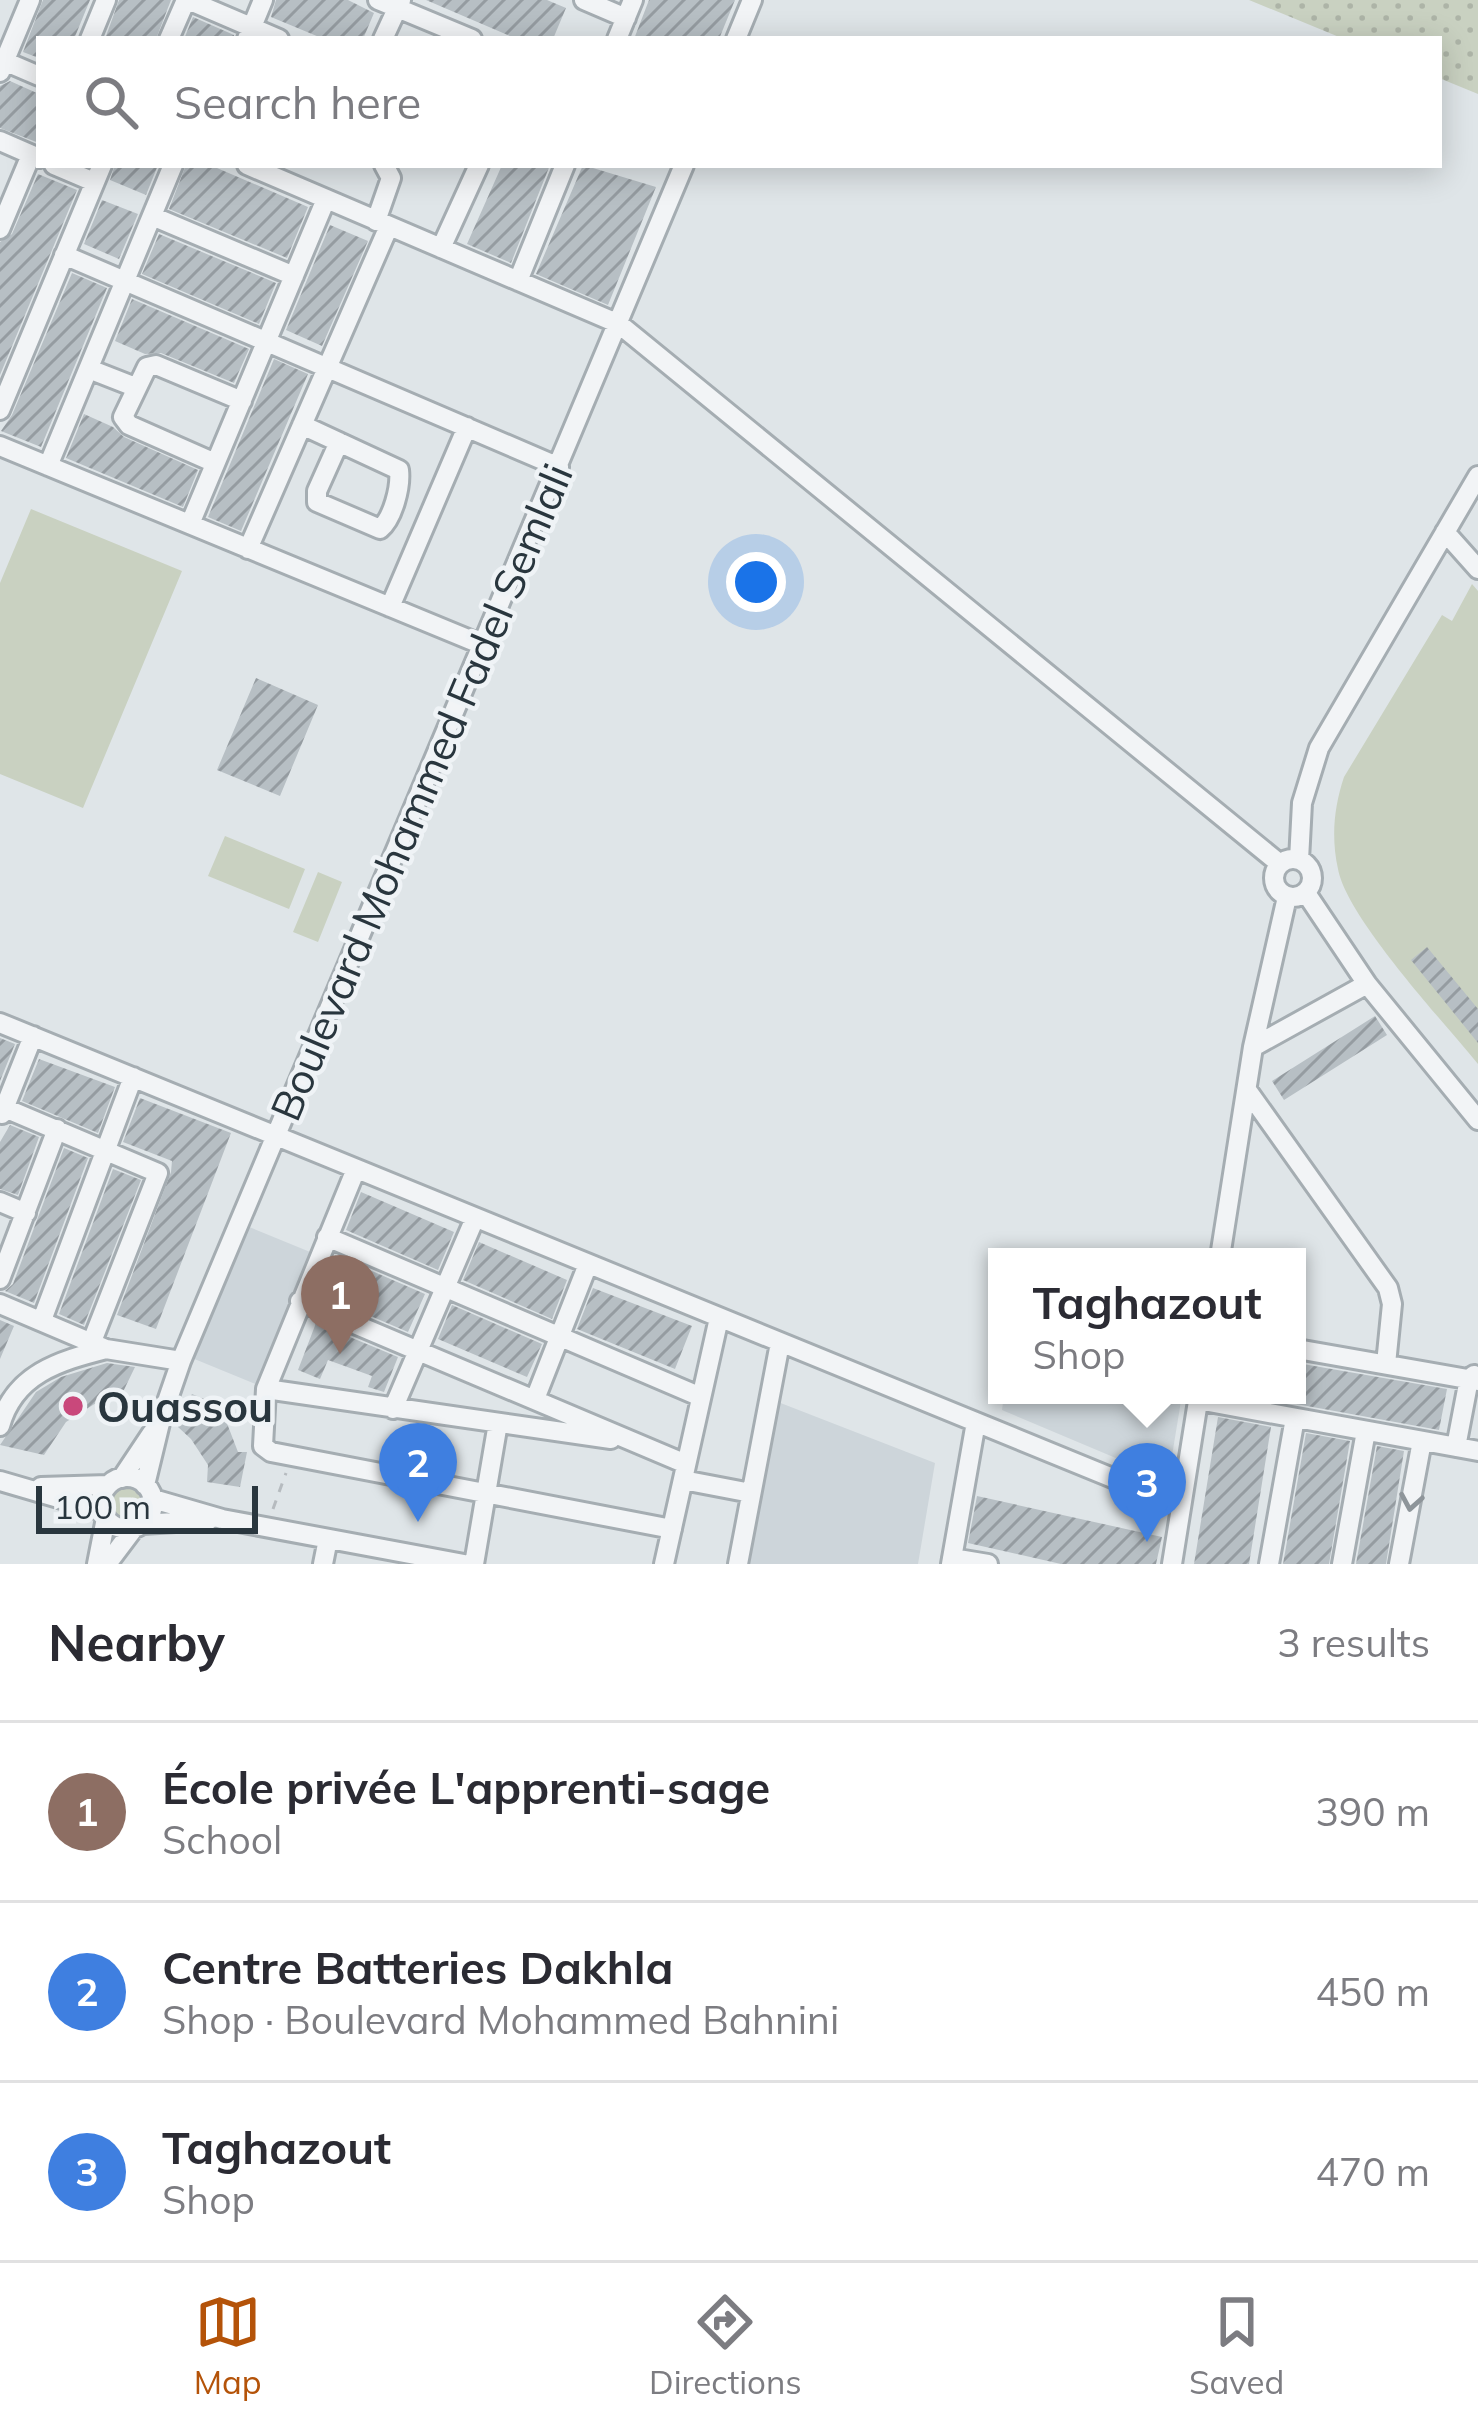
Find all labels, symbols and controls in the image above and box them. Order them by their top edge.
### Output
search box [36,36,1442,168]
icon: search [78,69,144,135]
text: Search here [174,74,421,130]
street label: Boulevard Mohammed Fadel Semlali [258,456,584,1128]
your location [726,552,786,612]
popup [988,1248,1306,1404]
pin: 1 [301,1255,379,1354]
text: Taghazout [1032,1274,1262,1330]
text: Shop [1032,1330,1125,1379]
place label: Ouassou [97,1380,273,1433]
marker: Ouassou [60,1393,86,1419]
pin: 2 [379,1423,457,1522]
pin: 3 [1108,1443,1186,1542]
scale bar [36,1480,258,1533]
text: 100 m [54,1486,151,1527]
one-way arrow [1399,1492,1424,1512]
text: Nearby [48,1610,225,1674]
text: 3 results [1277,1618,1430,1667]
text: École privée L'apprenti-sage [162,1759,770,1815]
text: 1 [75,1787,99,1836]
text: 390 m [1315,1787,1430,1836]
text: School [162,1815,282,1864]
text: Centre Batteries Dakhla [162,1939,673,1995]
text: 2 [75,1967,99,2016]
text: 450 m [1315,1967,1430,2016]
text: Shop · Boulevard Mohammed Bahnini [162,1995,839,2044]
text: Taghazout [162,2119,391,2175]
text: 3 [75,2147,99,2196]
text: 470 m [1315,2147,1430,2196]
text: Shop [162,2175,255,2224]
tab: Map [194,2289,262,2402]
tab: Directions [649,2289,802,2402]
tab: Saved [1189,2289,1284,2402]

